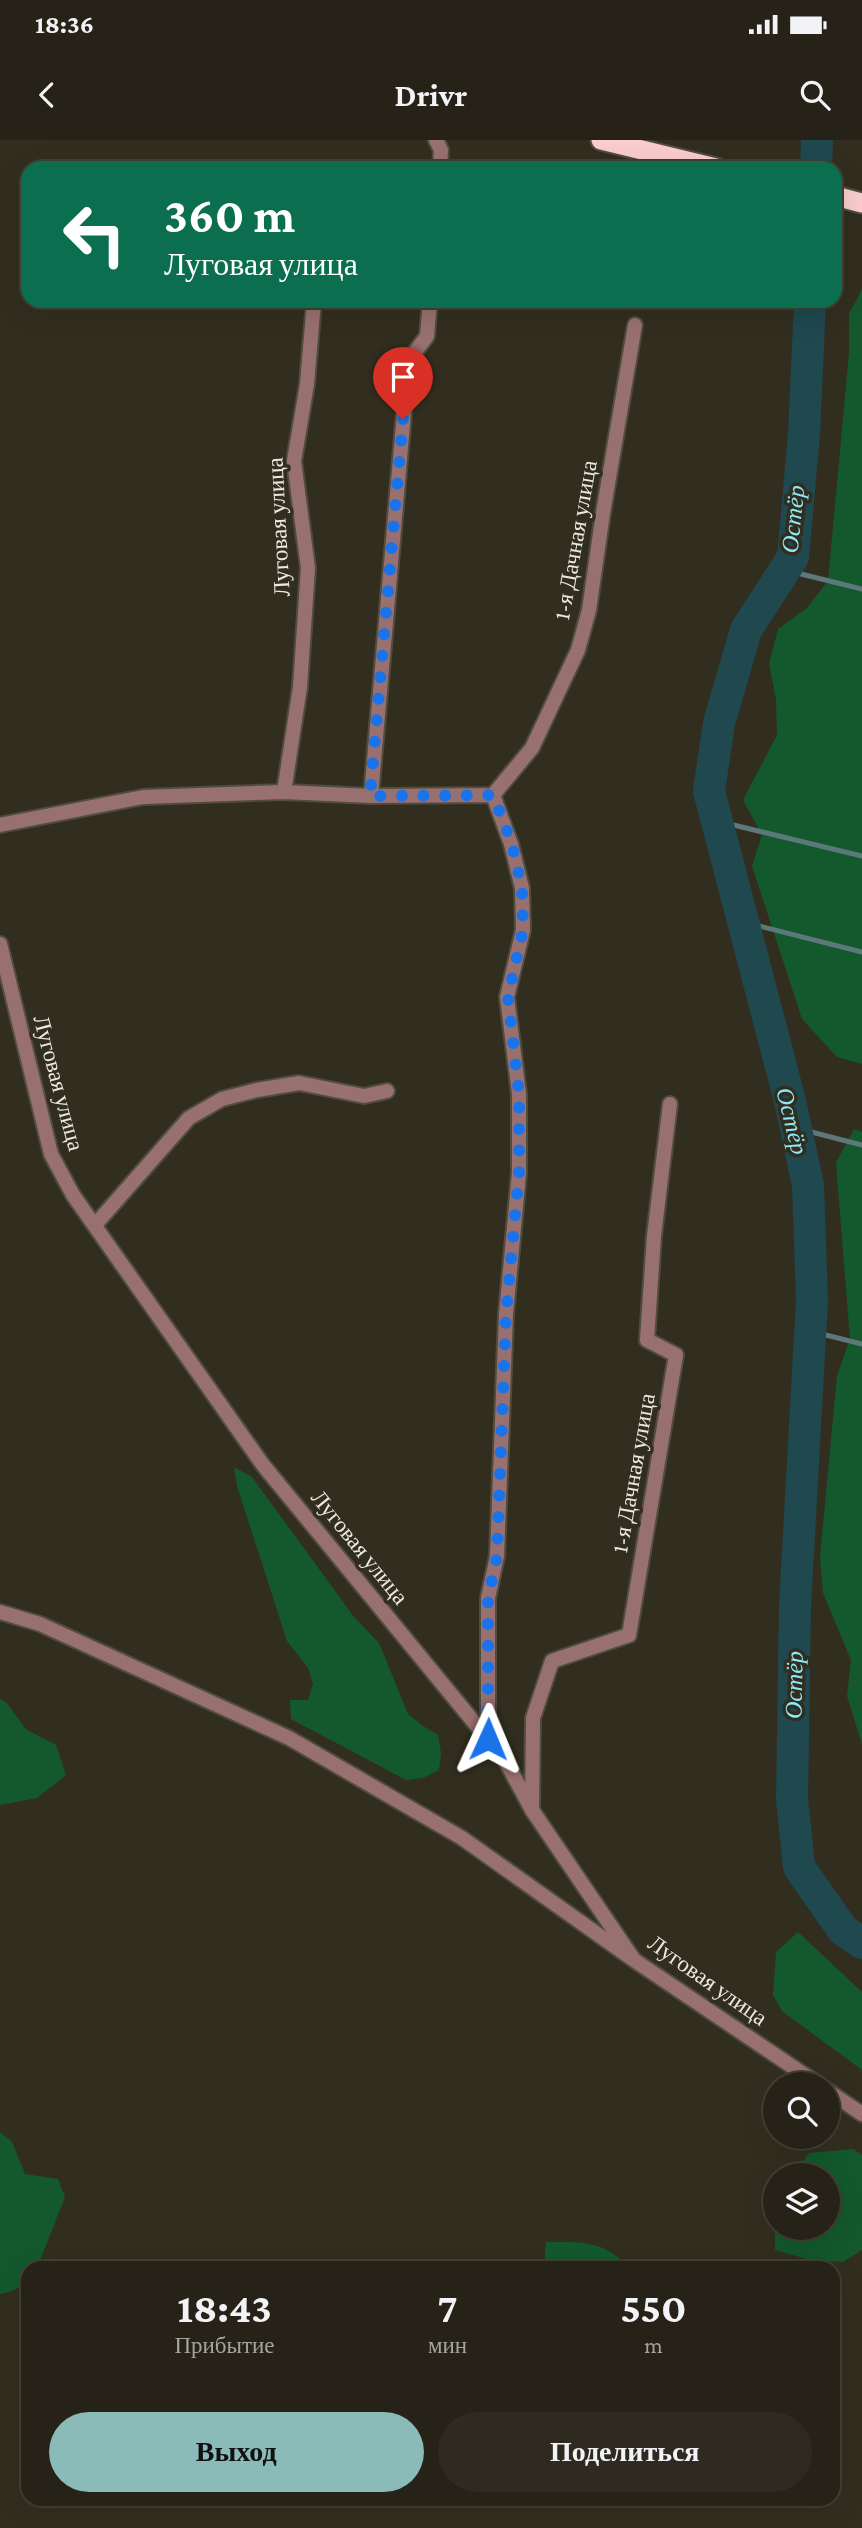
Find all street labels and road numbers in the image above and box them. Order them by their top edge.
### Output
street label: Луговая улица [261,457,295,597]
street label: 1-я Дачная улица [548,458,602,622]
street label: Луговая улица [28,1012,90,1154]
street label: 1-я Дачная улица [606,1391,660,1555]
street label: Луговая улица [306,1485,414,1609]
street label: Луговая улица [643,1929,773,2031]

